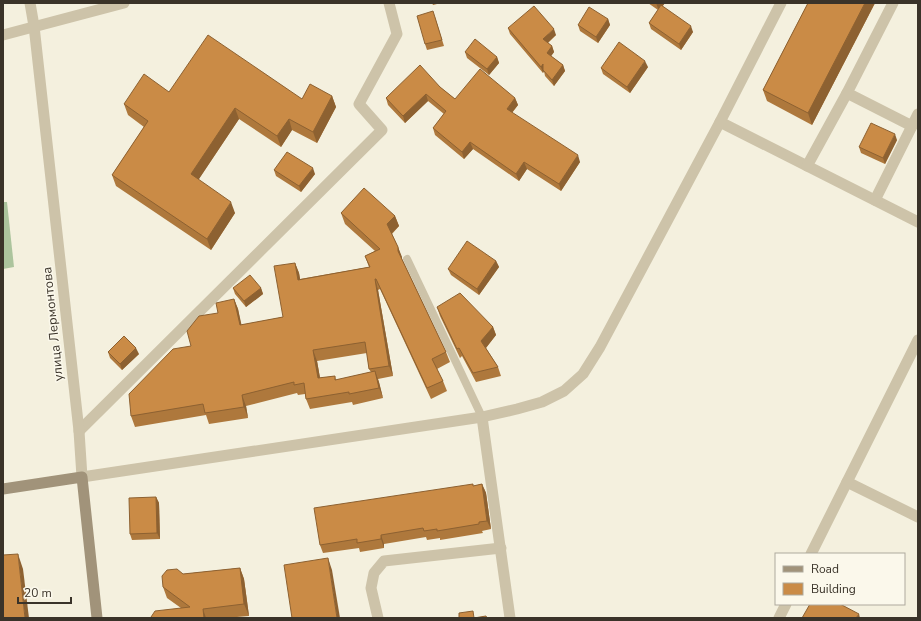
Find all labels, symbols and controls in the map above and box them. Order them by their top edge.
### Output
street label: улица Лермонтова [38,266,68,382]
legend [775,553,905,605]
text: Road [811,561,839,577]
scale bar [18,579,71,605]
text: Building [811,581,856,597]
text: 20 m [24,585,52,601]

